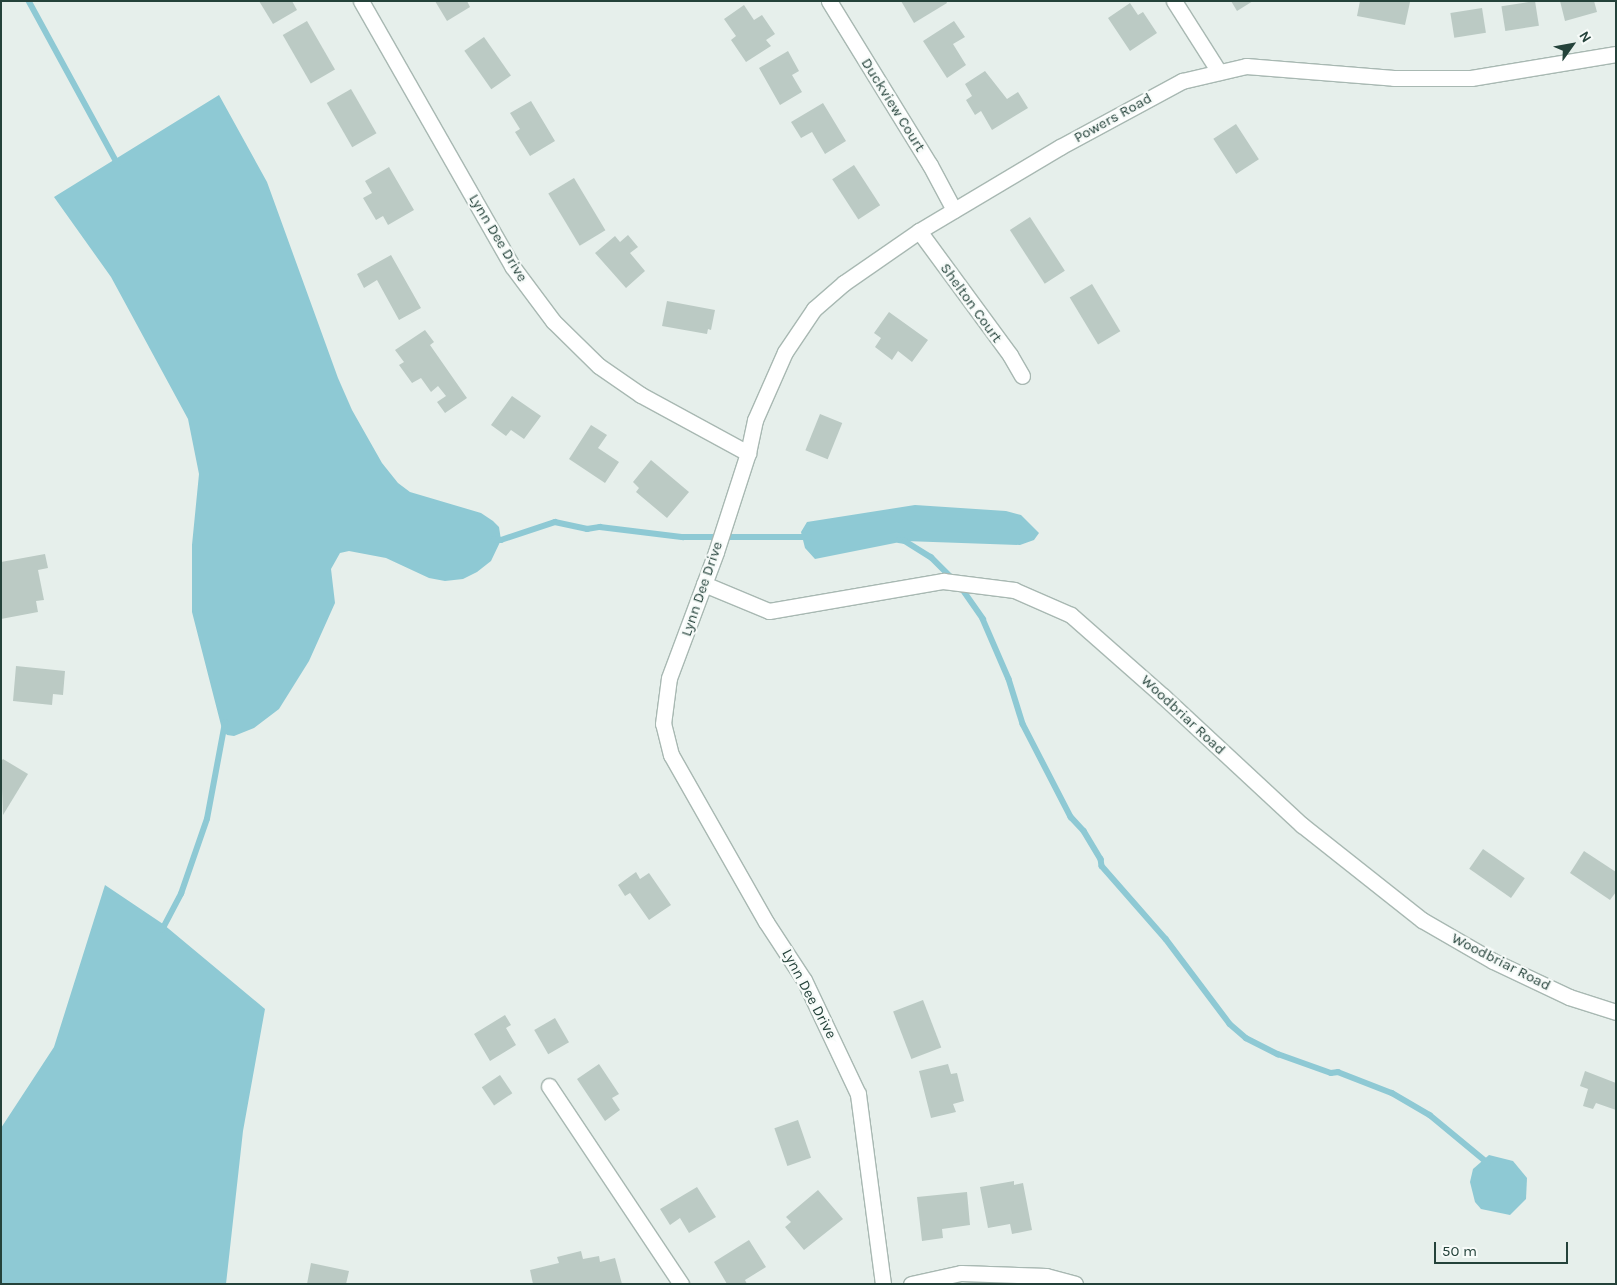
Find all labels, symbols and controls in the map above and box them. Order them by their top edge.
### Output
north arrow [1547,20,1597,70]
text: N [1575,28,1595,46]
street label: Duckview Court [857,55,929,155]
street label: Powers Road [1071,89,1155,147]
street label: Lynn Dee Drive [465,191,531,285]
street label: Shelton Court [936,260,1006,346]
street label: Lynn Dee Drive [677,539,727,639]
street label: Woodbriar Road [1137,671,1229,759]
street label: Woodbriar Road [1448,929,1554,995]
street label: Lynn Dee Drive [778,946,840,1042]
scale bar [1437,1232,1571,1264]
text: 50 m [1442,1242,1477,1260]

